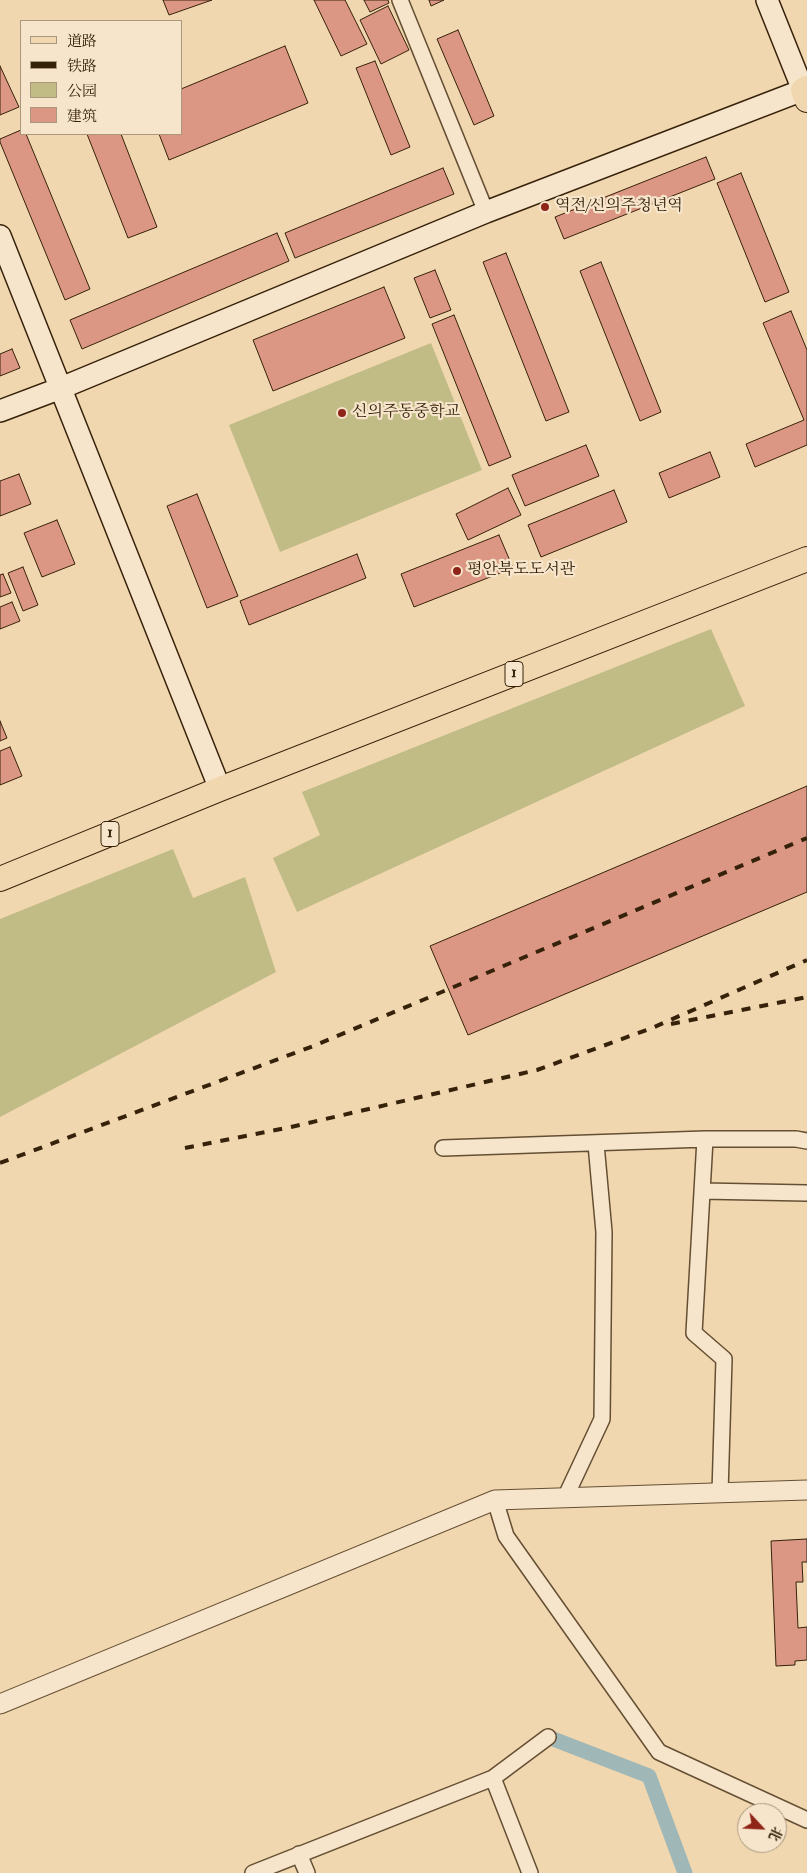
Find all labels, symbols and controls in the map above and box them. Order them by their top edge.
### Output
legend [20,20,182,135]
text: 道路 [67,32,97,51]
text: 铁路 [67,57,97,76]
text: 公园 [67,82,97,101]
text: 建筑 [67,107,97,126]
place label: 역전/신의주청년역 [555,197,683,217]
marker: 역전/신의주청년역 [539,201,551,213]
place label: 신의주동중학교 [352,403,460,423]
marker: 신의주동중학교 [336,407,348,419]
place label: 평안북도도서관 [467,561,575,581]
marker: 평안북도도서관 [451,565,463,577]
road number: 1 [505,662,523,686]
road number: 1 [101,822,119,846]
north arrow [737,1803,787,1853]
text: 北 [764,1824,786,1844]

